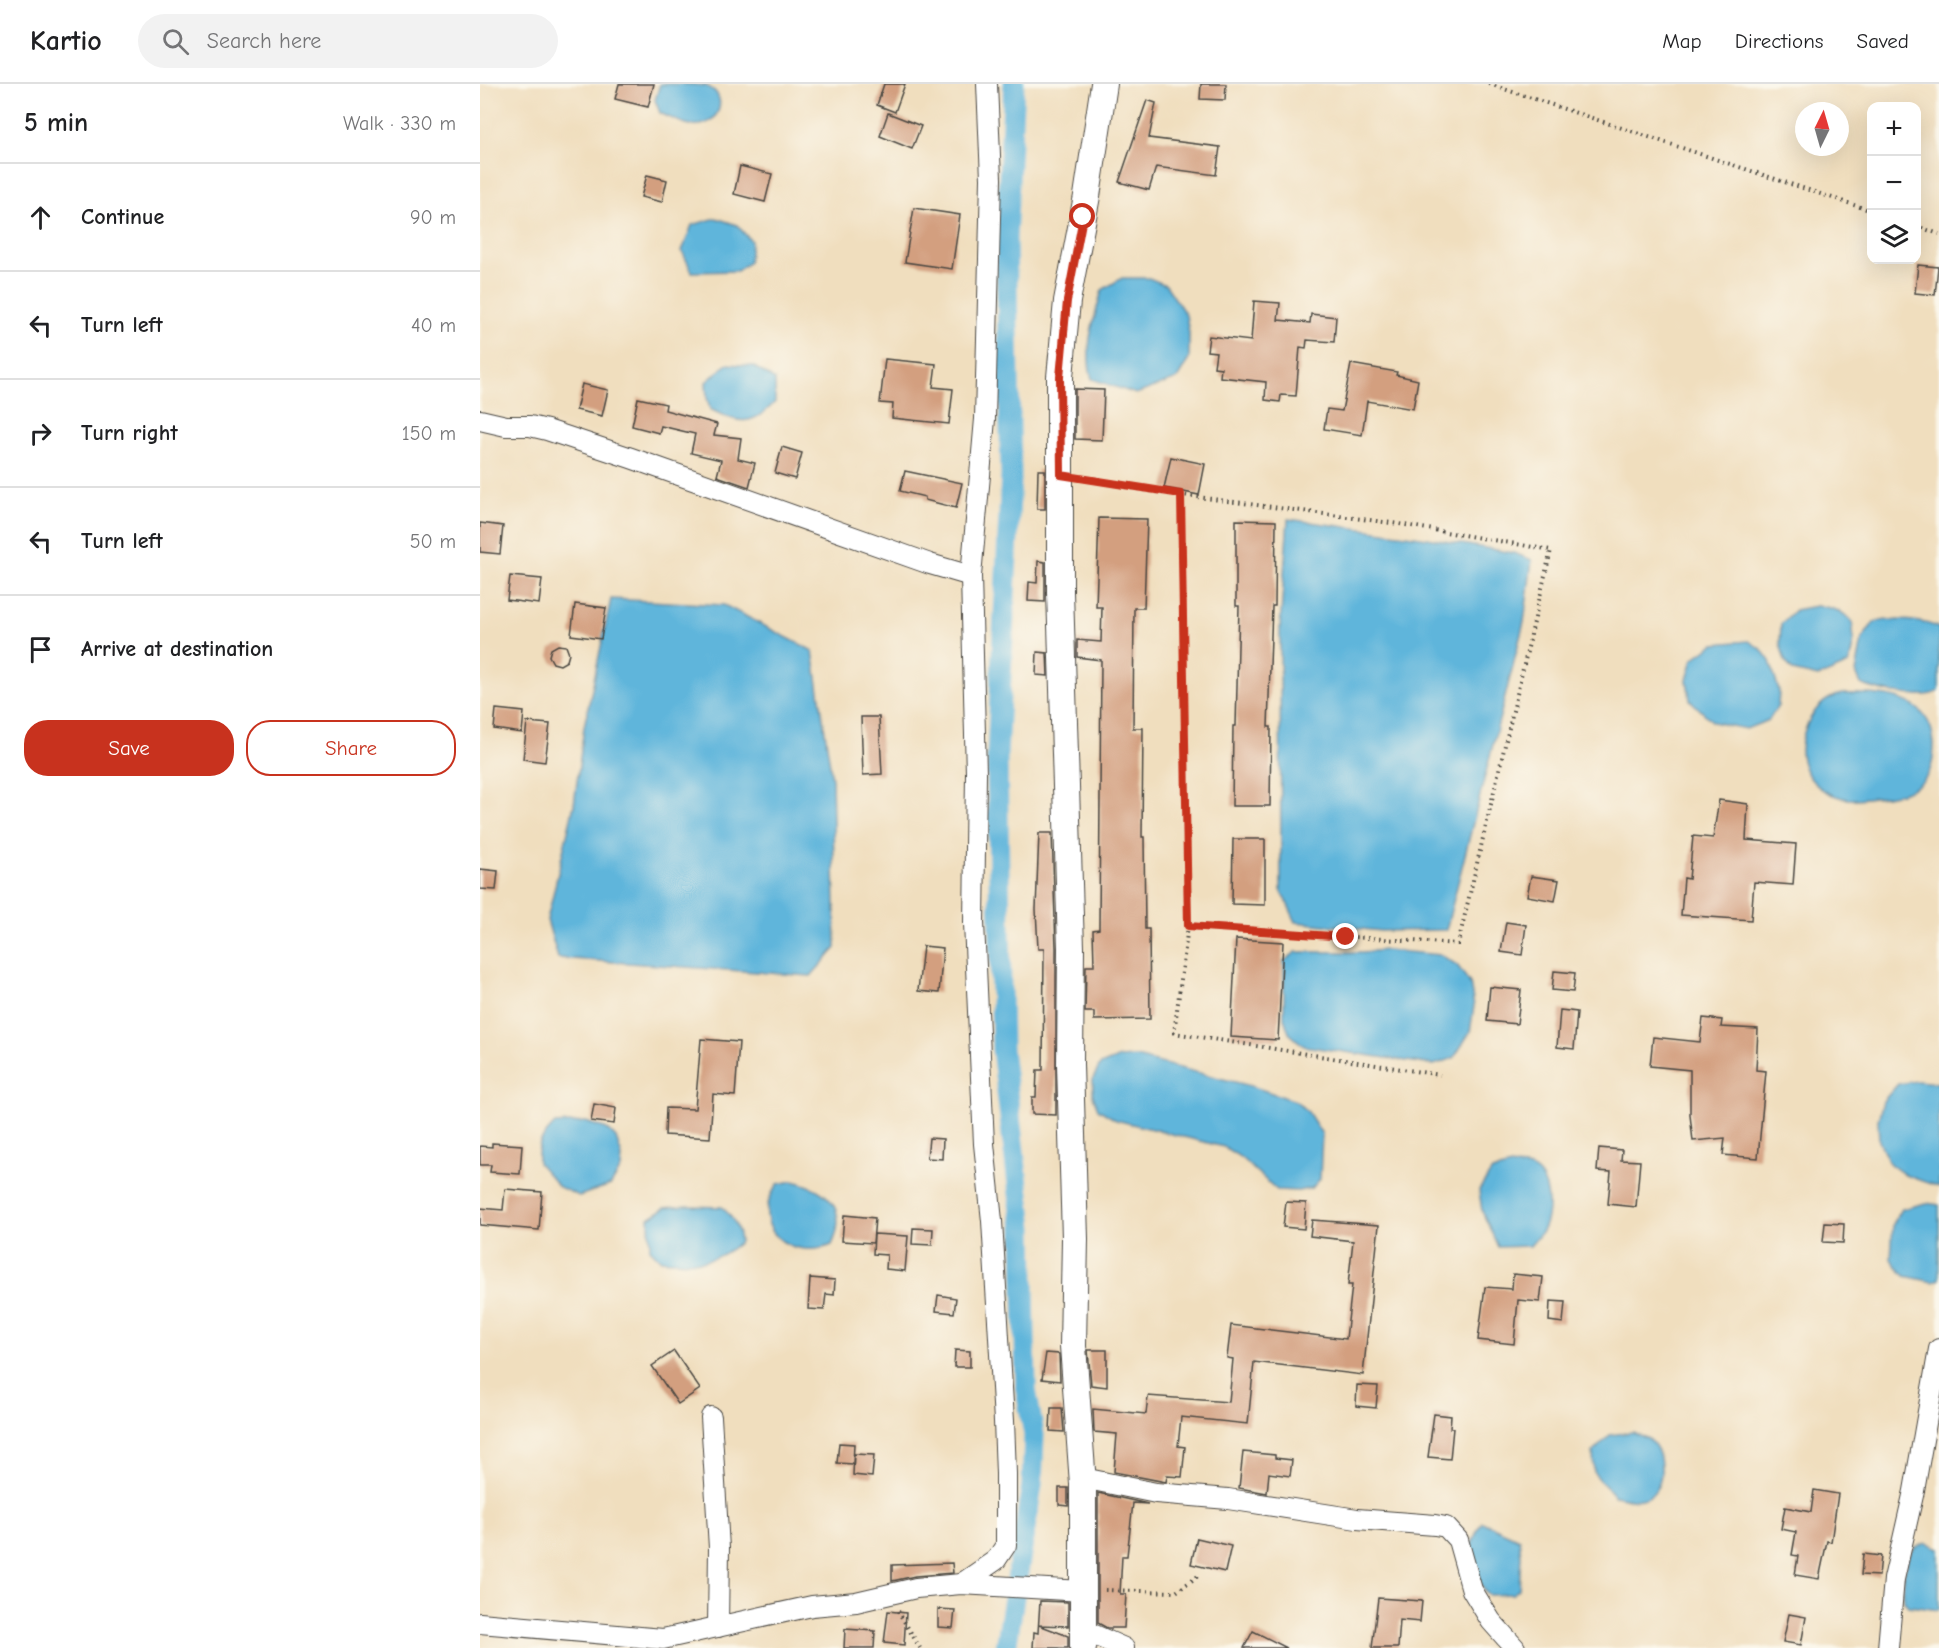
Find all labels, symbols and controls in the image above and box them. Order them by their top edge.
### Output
search box [138,14,558,68]
text: Kartio [30,25,102,57]
icon: search [159,25,192,58]
text: Search here [207,28,321,54]
text: Map [1662,29,1702,53]
text: Directions [1735,29,1824,53]
text: Saved [1857,29,1909,53]
north arrow [1795,102,1849,156]
map controls [1867,102,1921,264]
button: + [1867,102,1921,156]
text: 5 min [24,108,88,138]
text: Walk · 330 m [343,112,456,135]
button: − [1867,156,1921,210]
icon: ahead [24,201,57,234]
route start [1069,203,1095,229]
text: Continue [81,204,164,230]
text: 90 m [410,206,456,229]
button: layers [1867,210,1921,264]
icon: left [24,309,57,342]
text: Turn left [81,312,163,338]
text: 40 m [411,314,456,337]
icon: right [24,417,57,450]
text: Turn right [81,420,178,446]
text: 150 m [402,422,456,445]
icon: left [24,525,57,558]
text: Turn left [81,528,163,554]
text: 50 m [410,530,456,553]
icon: arrive [24,633,57,666]
text: Arrive at destination [81,636,273,662]
button: Save [24,720,234,776]
button: Share [246,720,456,776]
route end [1332,923,1358,949]

